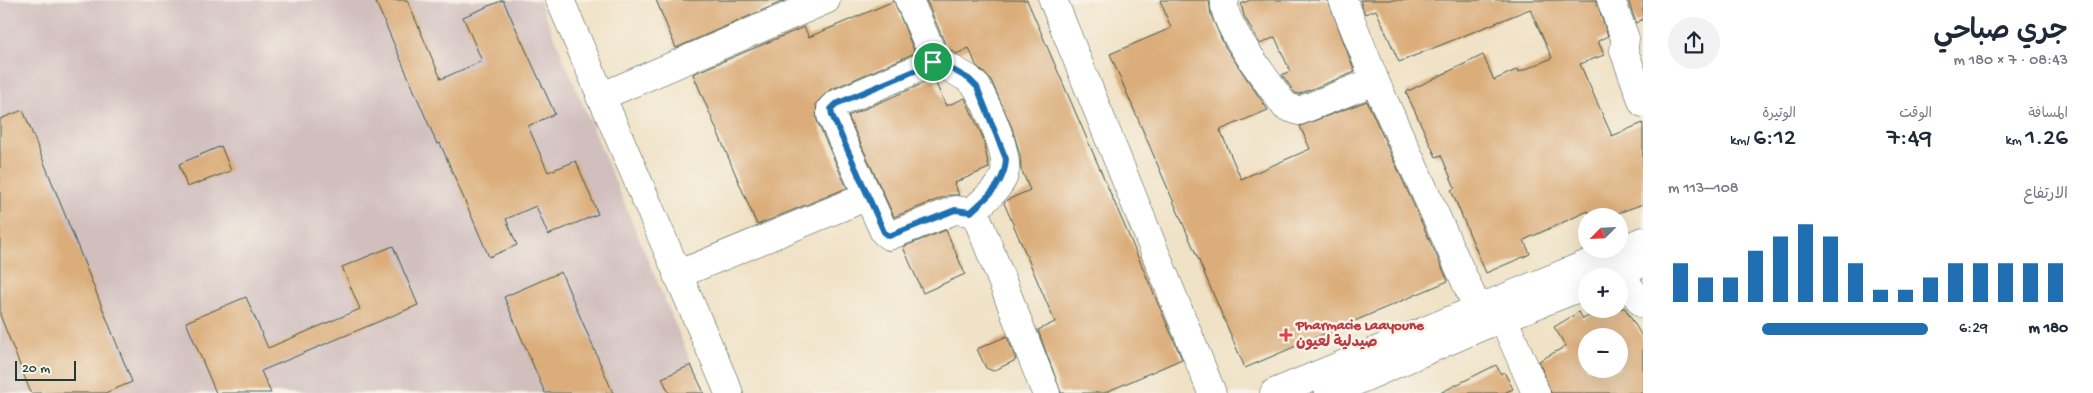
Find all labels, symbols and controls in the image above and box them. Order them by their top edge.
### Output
text: جري صباحي [1933,16,2068,49]
button: share [1668,17,1720,69]
pin [912,41,954,83]
icon: arrive [919,48,947,76]
text: 08:43 · 7 × 180 m [1954,52,2068,71]
text: الوتيرة [1762,106,1796,123]
text: الوقت [1899,106,1932,123]
text: المسافة [2028,106,2068,123]
text: 6:12 [1753,125,1796,154]
text: 7:49 [1887,125,1932,154]
text: 1.26 [2025,125,2068,154]
text: /km [1730,133,1753,150]
text: km [2006,133,2025,150]
text: 108–113 m [1668,180,1739,199]
text: الارتفاع [2023,186,2068,205]
north arrow [1578,208,1628,258]
map controls [1578,208,1628,378]
button: + [1578,268,1628,318]
place label: Pharmacie Laayoune صيدلية لعيون [1295,317,1425,352]
text: 6:29 [1959,320,1988,339]
text: 180 m [2029,320,2068,339]
button: − [1578,328,1628,378]
marker: Pharmacie Laayoune صيدلية لعيون [1280,329,1292,341]
scale bar [15,358,76,381]
text: 20 m [22,361,50,378]

